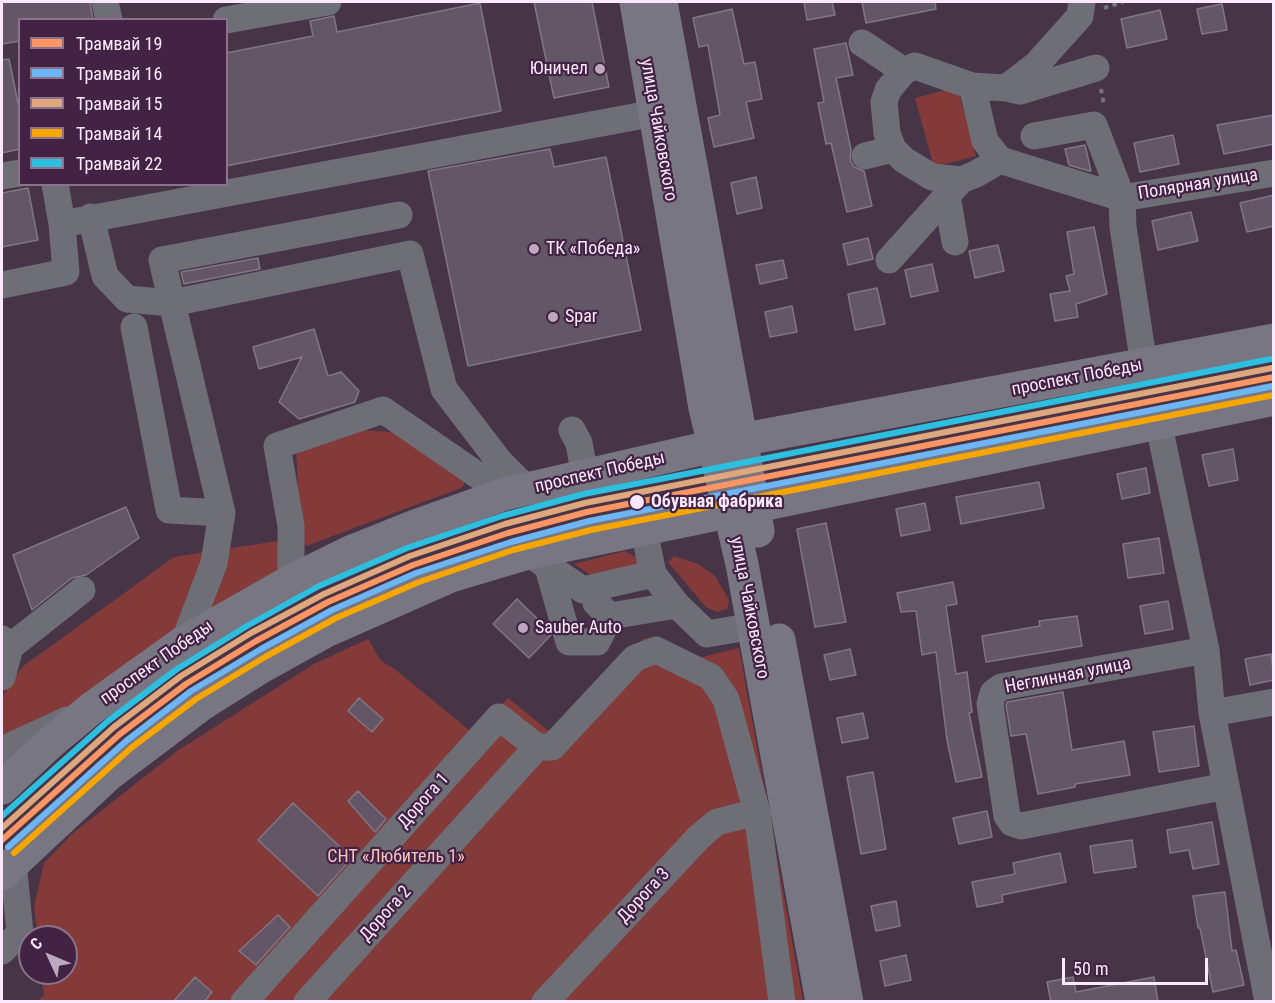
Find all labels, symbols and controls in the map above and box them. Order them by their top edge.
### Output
legend [18,18,228,186]
text: Трамвай 19 [76,33,162,54]
street label: улица Чайковского [635,57,681,203]
place label: Юничел [530,58,588,80]
marker: Юничел [593,62,607,76]
text: Трамвай 16 [76,63,162,84]
text: Трамвай 15 [76,93,162,114]
text: Трамвай 14 [76,123,162,144]
text: Трамвай 22 [76,153,162,174]
street label: Полярная улица [1137,165,1259,205]
place label: ТК «Победа» [546,238,640,260]
marker: ТК «Победа» [527,242,541,256]
place label: Spar [565,306,597,328]
marker: Spar [546,310,560,324]
street label: проспект Победы [1010,355,1144,401]
street label: проспект Победы [533,448,667,498]
place label: Обувная фабрика [651,491,783,513]
marker: Обувная фабрика [628,493,646,511]
street label: улица Чайковского [725,535,773,681]
street label: проспект Победы [96,616,218,710]
place label: Sauber Auto [535,617,622,639]
marker: Sauber Auto [516,621,530,635]
street label: Неглинная улица [1003,653,1133,699]
street label: Дорога 1 [394,769,454,833]
park label: СНТ «Любитель 1» [327,846,465,868]
street label: Дорога 3 [613,864,675,928]
street label: Дорога 2 [356,882,416,946]
north arrow [18,925,78,985]
text: С [26,934,46,953]
scale bar [1065,946,1210,984]
text: 50 m [1073,958,1108,979]

